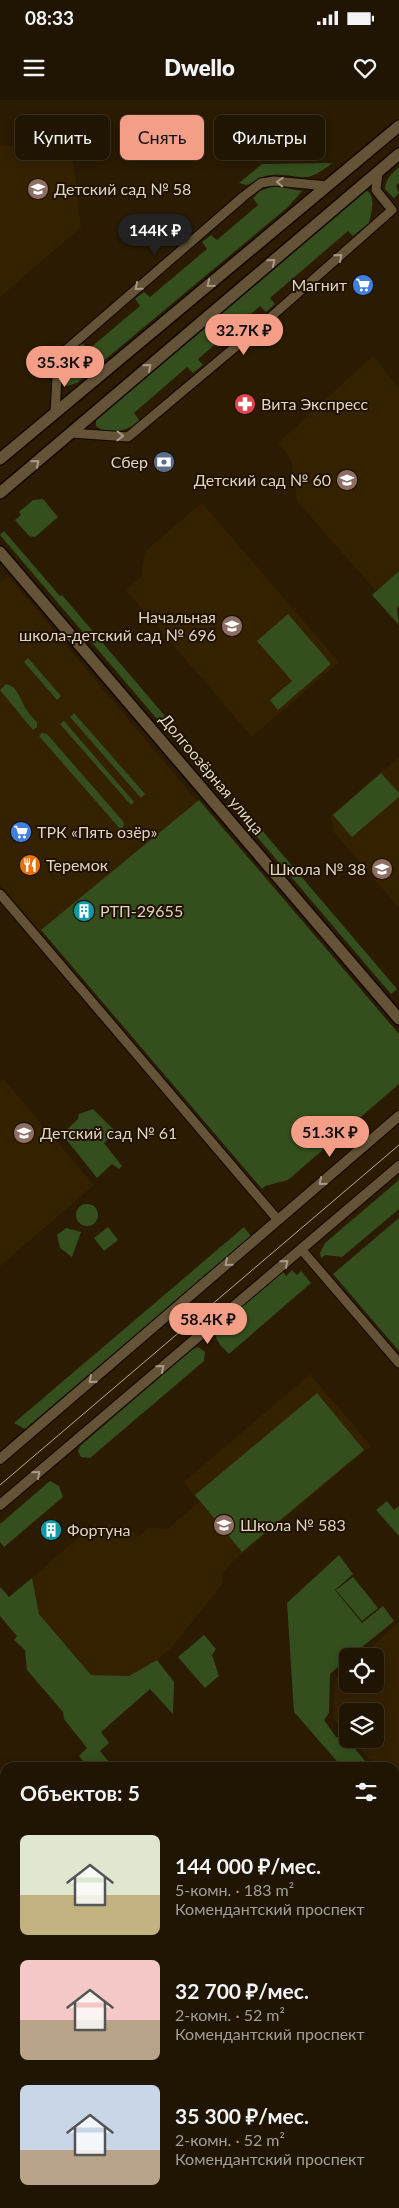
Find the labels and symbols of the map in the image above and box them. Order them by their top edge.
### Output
one-way arrow [276,176,284,187]
school or university icon: Детский сад № 58 [26,177,50,201]
place label: Детский сад № 58 [54,179,191,198]
pin: 144K ₽ [114,214,196,256]
one-way arrow [333,254,342,263]
one-way arrow [267,259,276,268]
supermarket icon: Магнит [351,273,375,297]
place label: Магнит [292,275,347,294]
one-way arrow [207,279,216,287]
one-way arrow [135,281,144,290]
pin: 32.7K ₽ [198,314,290,356]
pin: 35.3K ₽ [19,346,111,388]
one-way arrow [143,364,152,373]
pharmacy icon: Вита Экспресс [233,392,257,416]
place label: Вита Экспресс [261,394,369,413]
one-way arrow [116,431,124,442]
bank icon: Сбер [152,450,176,474]
place label: Сбер [111,452,148,471]
one-way arrow [30,459,39,468]
school or university icon: Детский сад № 60 [335,468,359,492]
place label: Детский сад № 60 [194,470,331,489]
place label: Начальная школа-детский сад № 696 [19,607,216,644]
school or university icon: Начальная школа-детский сад № 696 [220,614,244,638]
street label: Долгоозёрная улица [156,709,268,838]
supermarket icon: ТРК «Пять озёр» [9,820,33,844]
place label: ТРК «Пять озёр» [37,822,158,841]
restaurant icon: Теремок [18,853,42,877]
place label: Теремок [46,855,109,874]
school or university icon: Школа № 38 [370,857,394,881]
place label: Школа № 38 [270,859,366,878]
building icon: РТП-29655 [72,899,96,923]
place label: РТП-29655 [100,901,183,920]
pin: 51.3K ₽ [284,1116,376,1158]
school or university icon: Детский сад № 61 [12,1121,36,1145]
place label: Детский сад № 61 [40,1123,177,1142]
one-way arrow [319,1176,328,1185]
one-way arrow [225,1257,234,1266]
one-way arrow [279,1260,288,1269]
pin: 58.4K ₽ [162,1302,254,1345]
one-way arrow [155,1365,164,1374]
one-way arrow [88,1375,97,1384]
one-way arrow [31,1471,40,1479]
school or university icon: Школа № 583 [212,1513,236,1537]
place label: Школа № 583 [240,1515,346,1534]
building icon: Фортуна [39,1518,63,1542]
place label: Фортуна [67,1520,131,1539]

